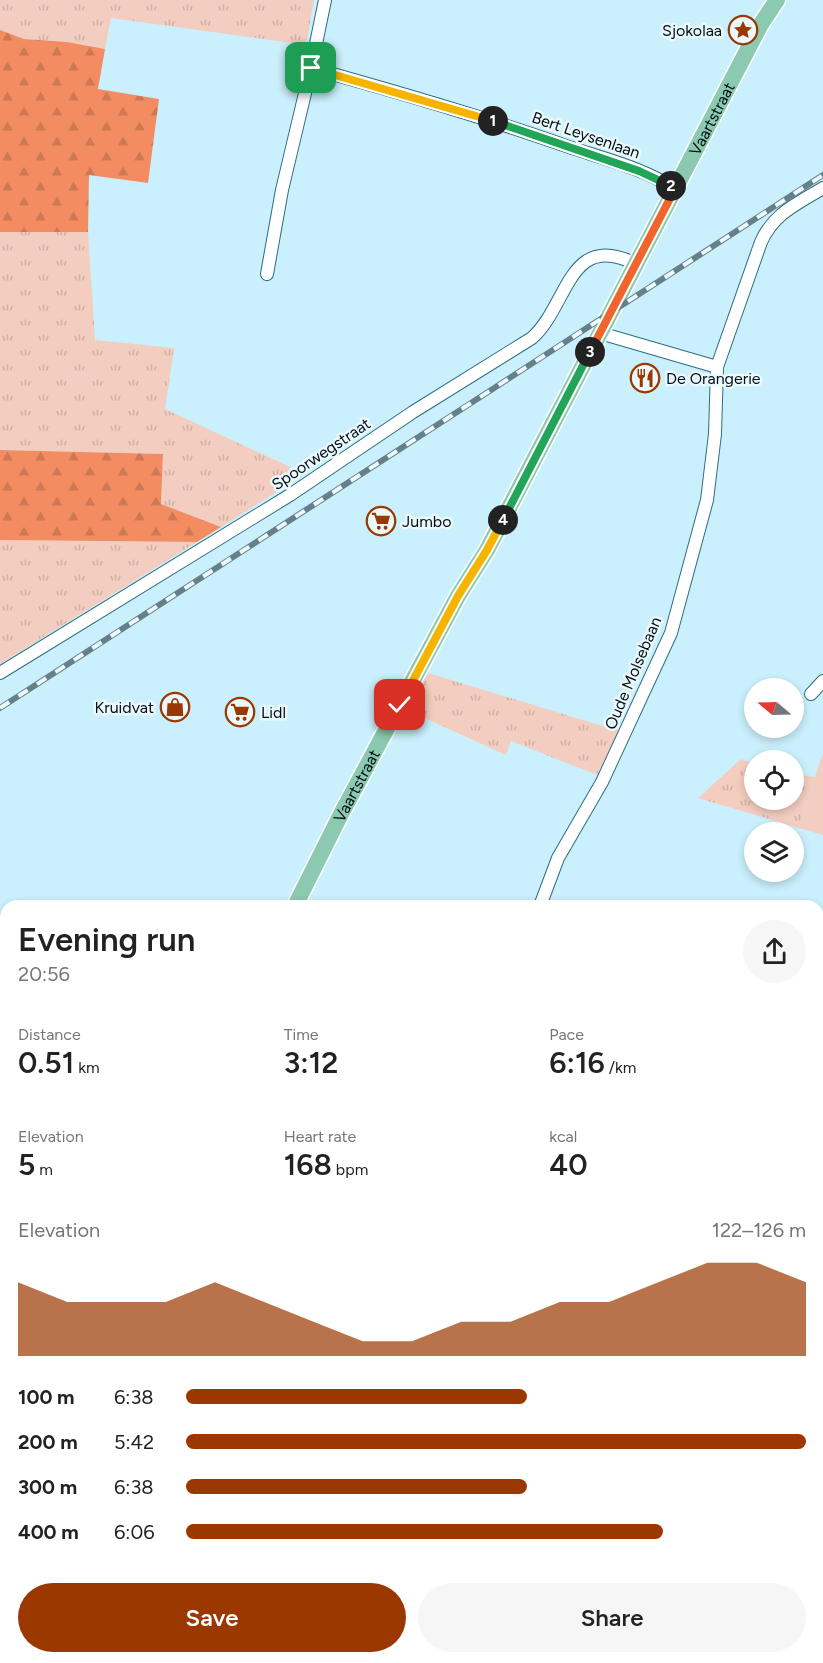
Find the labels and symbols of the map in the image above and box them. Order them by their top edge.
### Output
place icon: Sjokolaa [727,14,759,46]
place label: Sjokolaa [662,21,722,40]
pin [285,42,336,93]
street label: Vaartstraat [685,79,739,158]
pin: 1 [478,106,508,136]
street label: Bert Leysenlaan [529,108,643,162]
pin: 2 [656,171,686,201]
pin: 3 [575,337,605,367]
restaurant icon: De Orangerie [629,362,661,394]
place label: De Orangerie [666,369,761,388]
street label: Spoorwegstraat [268,414,374,494]
supermarket icon: Jumbo [365,505,397,537]
pin: 4 [488,505,518,535]
place label: Jumbo [402,512,451,531]
street label: Oude Molsebaan [601,614,665,732]
north arrow [744,678,804,738]
pin [374,679,425,730]
shop icon: Kruidvat [159,691,191,723]
supermarket icon: Lidl [224,696,256,728]
place label: Kruidvat [95,698,154,717]
place label: Lidl [261,703,286,722]
street label: Vaartstraat [329,746,383,825]

